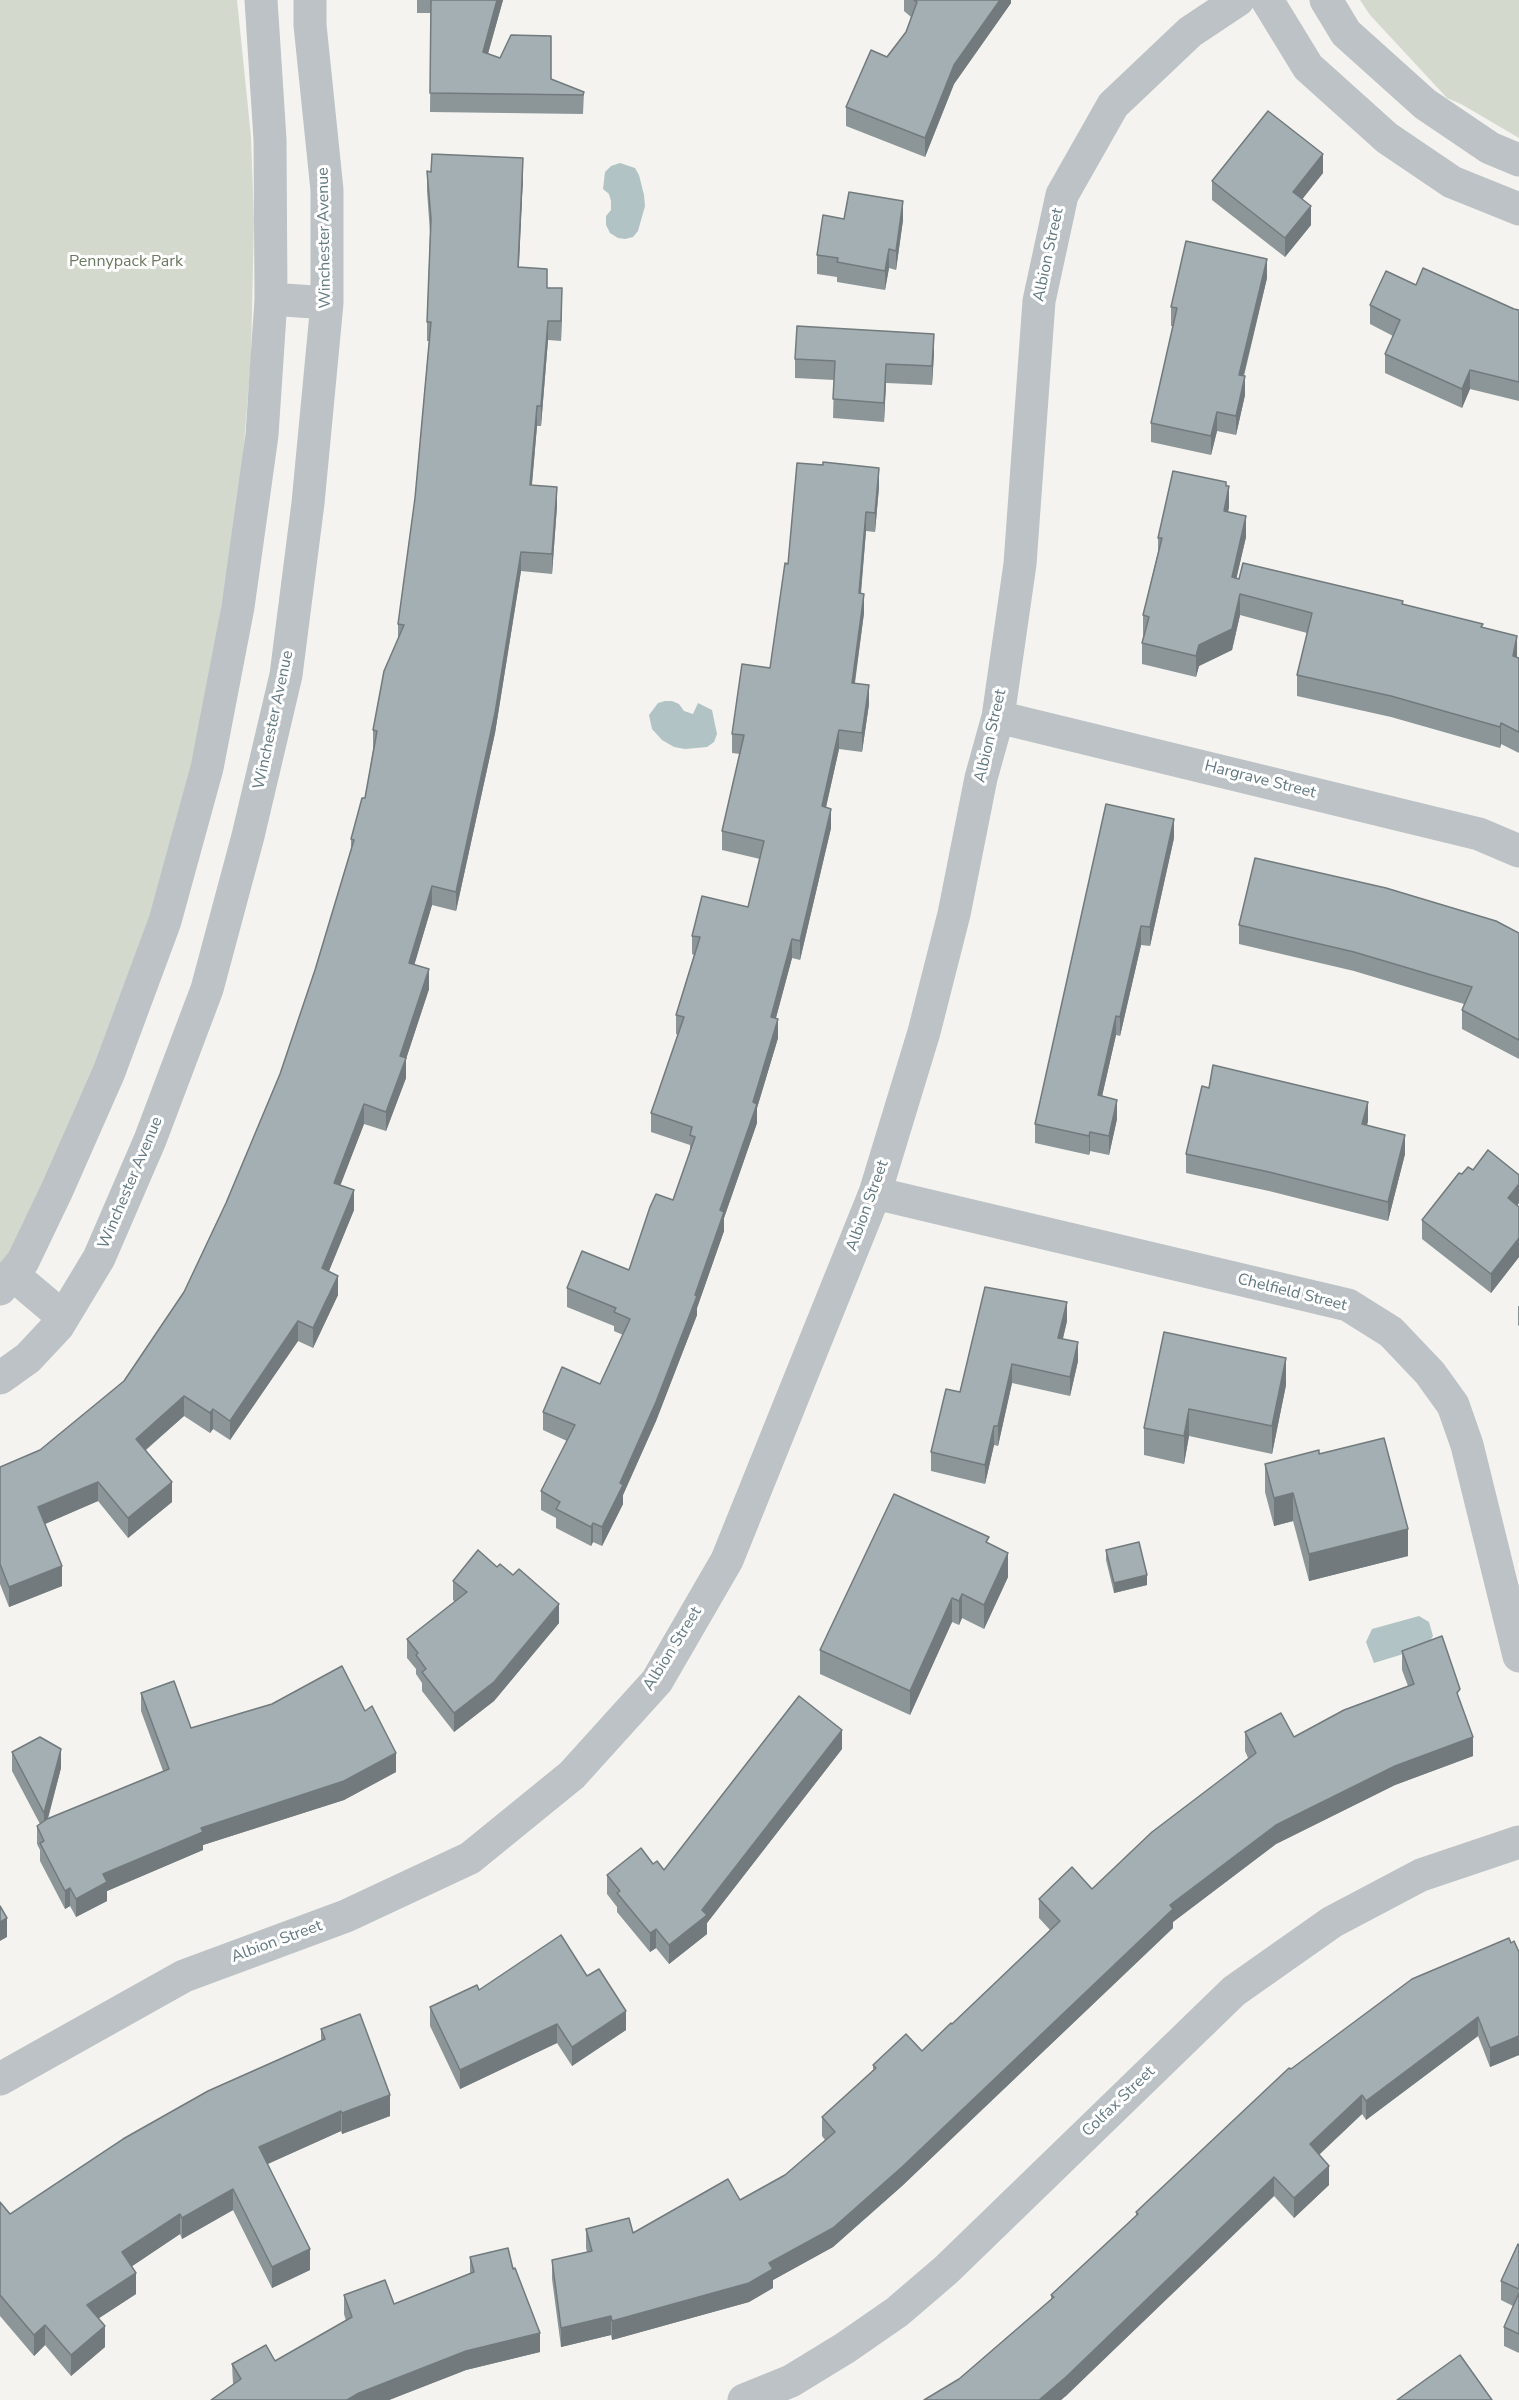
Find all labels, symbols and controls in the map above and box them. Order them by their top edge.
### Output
street label: Winchester Avenue [314,167,336,309]
street label: Albion Street [1030,206,1068,304]
park label: Pennypack Park [69,252,183,272]
street label: Winchester Avenue [250,649,298,791]
street label: Albion Street [971,687,1011,785]
street label: Hargrave Street [1202,757,1318,803]
street label: Winchester Avenue [95,1114,167,1252]
street label: Albion Street [843,1158,893,1254]
street label: Chelfield Street [1235,1270,1349,1316]
street label: Albion Street [640,1604,706,1694]
street label: Albion Street [229,1917,325,1967]
street label: Colfax Street [1079,2063,1159,2141]

